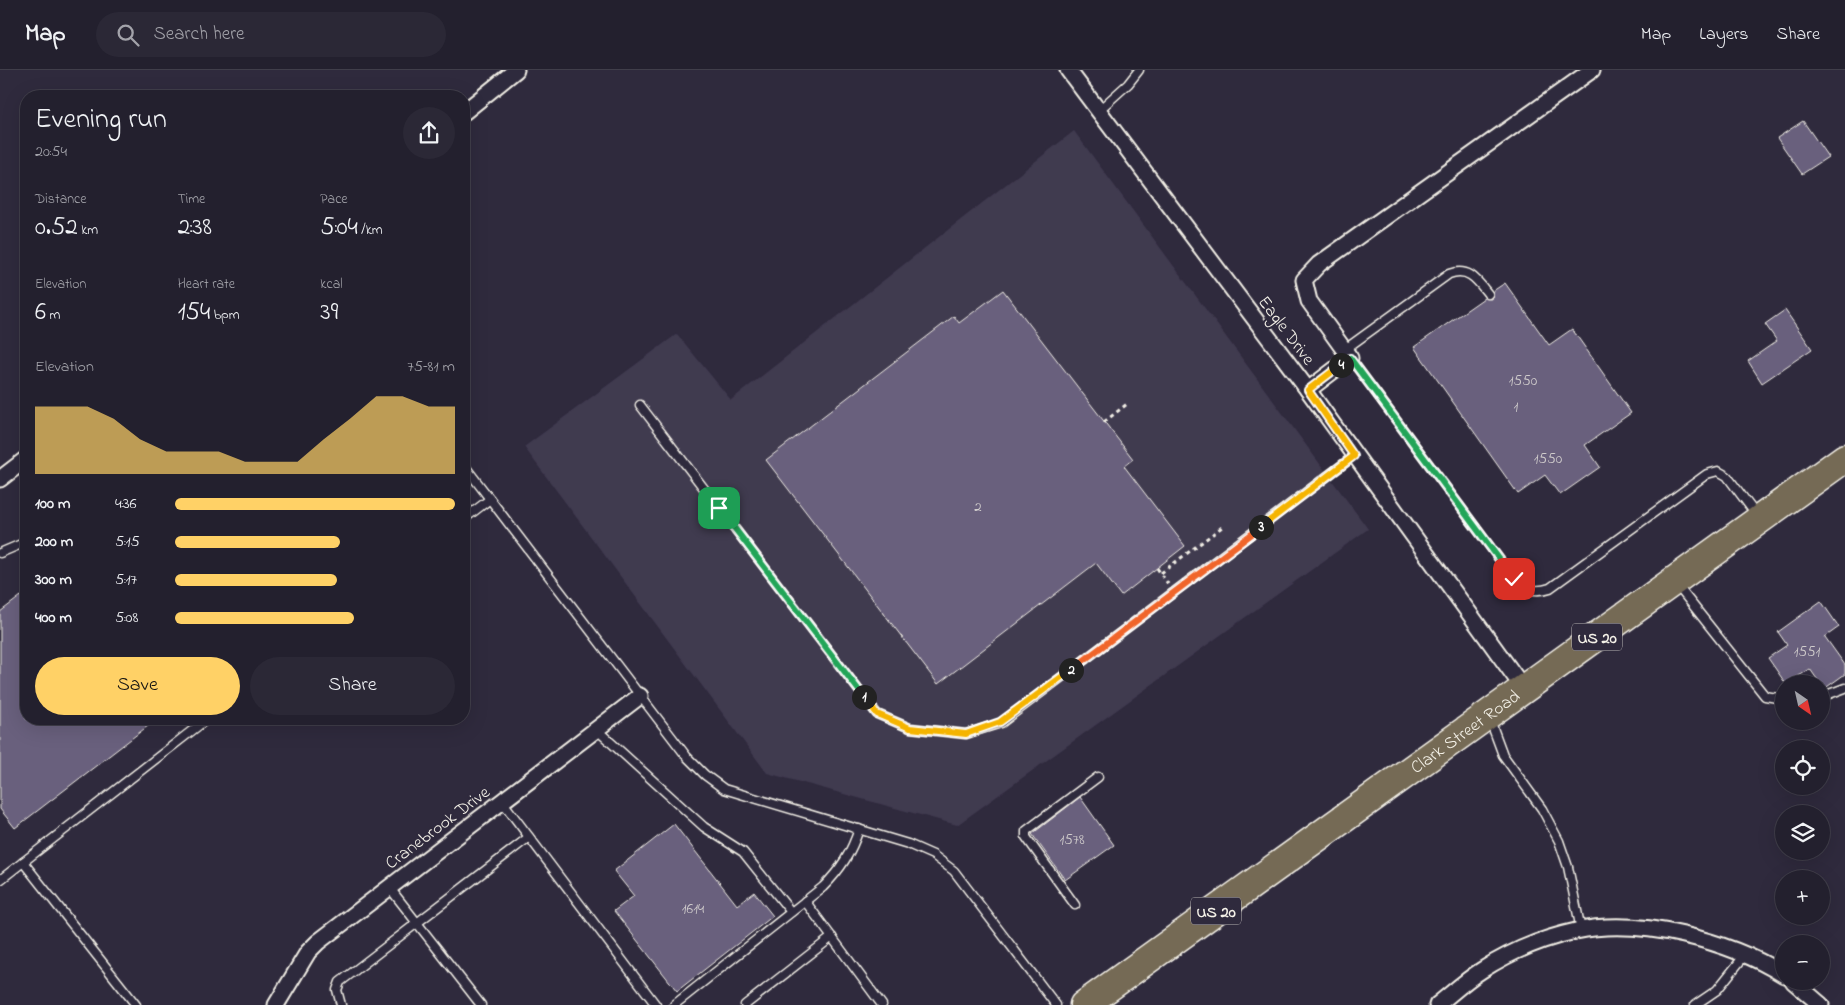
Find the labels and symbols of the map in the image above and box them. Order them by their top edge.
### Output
street label: Eagle Drive [1250,291,1321,373]
pin: 4 [1328,352,1354,378]
house number: 1550 [1509,370,1538,392]
house number: 1 [1514,396,1519,418]
house number: 1550 [1534,448,1563,470]
pin [698,487,740,529]
house number: 2 [974,496,982,518]
pin: 3 [1248,514,1274,540]
pin [1493,558,1535,600]
road number: US 20 [1572,624,1622,650]
house number: 1551 [1794,641,1821,663]
pin: 2 [1058,658,1084,682]
north arrow [1775,675,1830,730]
pin: 1 [852,684,876,710]
street label: Clark Street Road [1406,684,1526,781]
street label: Cranebrook Drive [380,780,497,877]
house number: 1578 [1059,829,1085,851]
house number: 1614 [682,898,704,920]
road number: US 20 [1191,898,1241,924]

